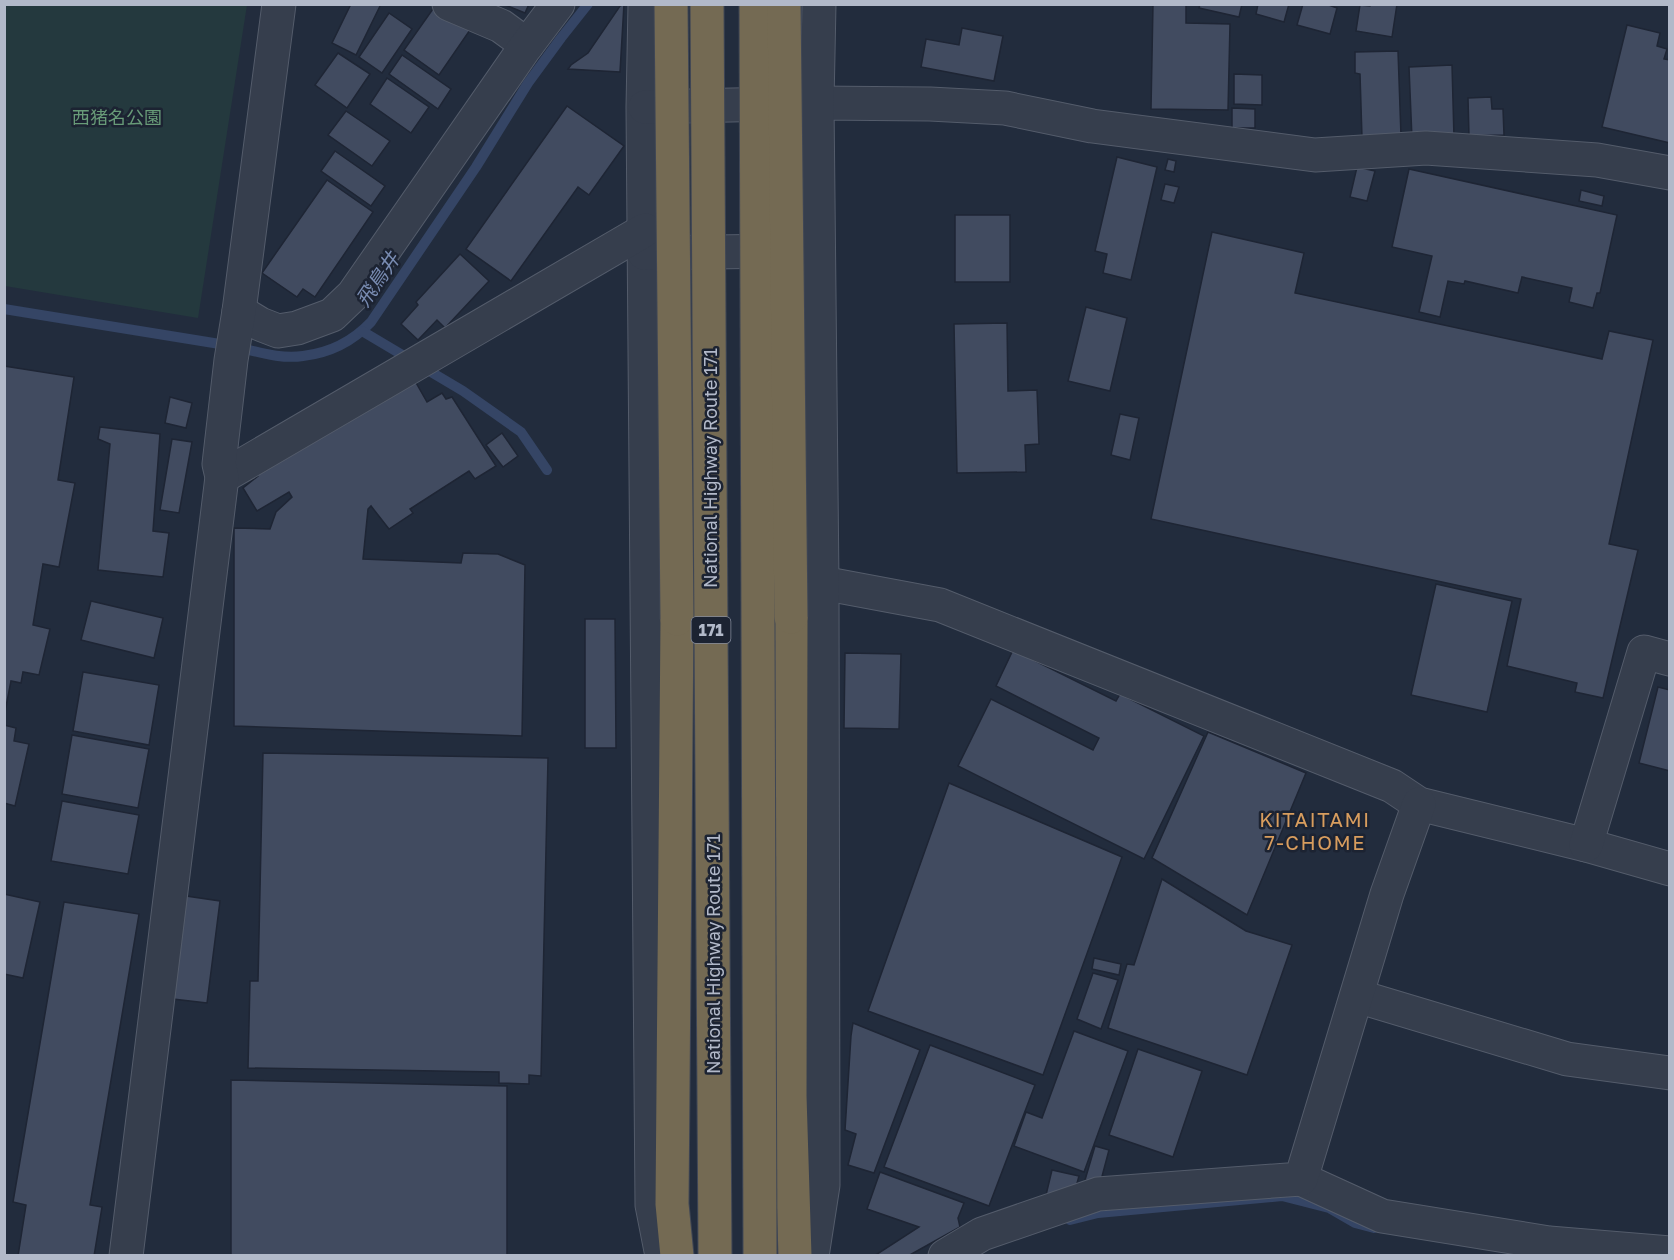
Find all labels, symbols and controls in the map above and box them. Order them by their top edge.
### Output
park label: 西猪名公園 [72,106,162,128]
water label: 飛鳥井 [350,246,405,311]
street label: National Highway Route 171 [699,348,721,588]
road number: 171 [692,617,730,643]
district label: KITAITAMI 7-CHOME [1259,807,1371,854]
street label: National Highway Route 171 [702,834,724,1074]

